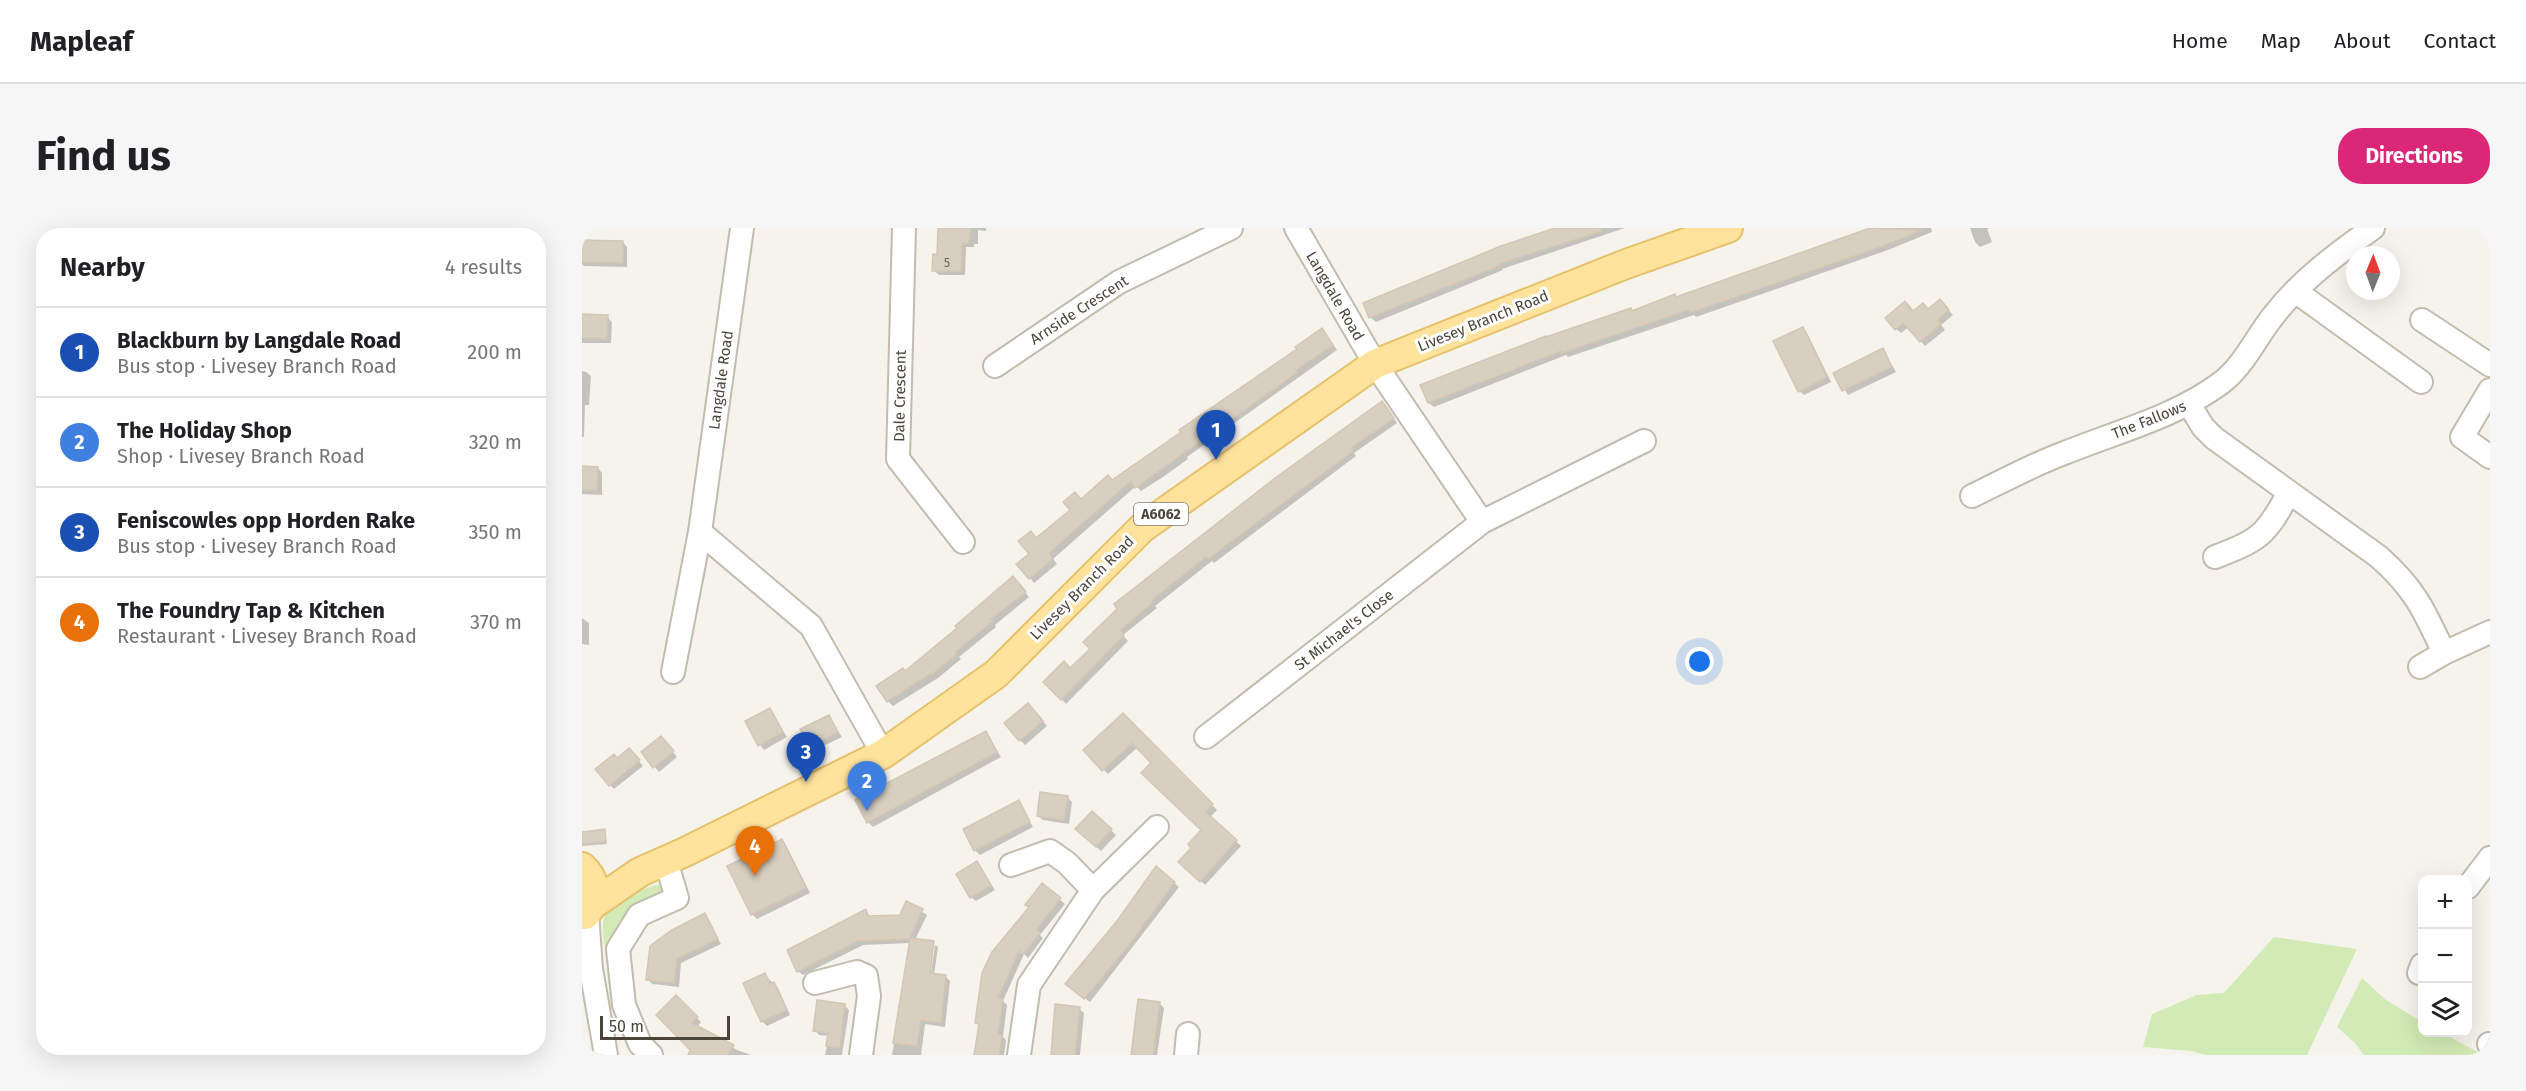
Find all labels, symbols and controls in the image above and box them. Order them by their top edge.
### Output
text: Mapleaf [30,25,133,58]
text: Home [2172,28,2228,54]
text: Map [2261,28,2301,54]
text: About [2334,28,2391,54]
text: Contact [2424,28,2496,54]
button: Directions [2338,128,2490,184]
text: Find us [36,131,171,181]
north arrow [2346,246,2400,300]
street label: Langdale Road [1302,248,1368,344]
text: Nearby [60,252,145,283]
text: 4 results [445,255,522,279]
house number: 5 [944,256,950,270]
street label: Arnside Crescent [1027,271,1132,348]
street label: Livesey Branch Road [1415,287,1551,355]
text: Blackburn by Langdale Road [117,327,401,354]
street label: Langdale Road [705,329,737,431]
text: 1 [75,340,84,364]
text: 200 m [467,340,522,364]
street label: Dale Crescent [890,349,910,442]
text: Bus stop · Livesey Branch Road [117,354,397,378]
street label: The Fallows [2109,397,2189,443]
pin: 1 [1196,410,1236,460]
text: The Holiday Shop [117,417,292,444]
text: 2 [74,430,85,454]
text: 320 m [469,430,522,454]
text: Shop · Livesey Branch Road [117,444,365,468]
road number: A6062 [1134,503,1188,525]
text: Feniscowles opp Horden Rake [117,507,415,534]
text: 3 [74,520,85,544]
text: 350 m [468,520,522,544]
street label: Livesey Branch Road [1026,532,1138,644]
text: Bus stop · Livesey Branch Road [117,534,397,558]
street label: St Michael's Close [1291,586,1397,674]
text: The Foundry Tap & Kitchen [117,597,385,624]
text: 4 [74,610,85,634]
text: 370 m [470,610,522,634]
text: Restaurant · Livesey Branch Road [117,624,417,648]
your location [1685,647,1714,676]
pin: 3 [786,732,826,782]
pin: 2 [848,762,886,811]
pin: 4 [736,826,774,876]
map controls [2418,875,2472,1037]
button: + [2418,875,2472,929]
button: − [2418,929,2472,983]
button: layers [2418,983,2472,1037]
scale bar [600,1013,730,1040]
text: 50 m [609,1017,644,1036]

